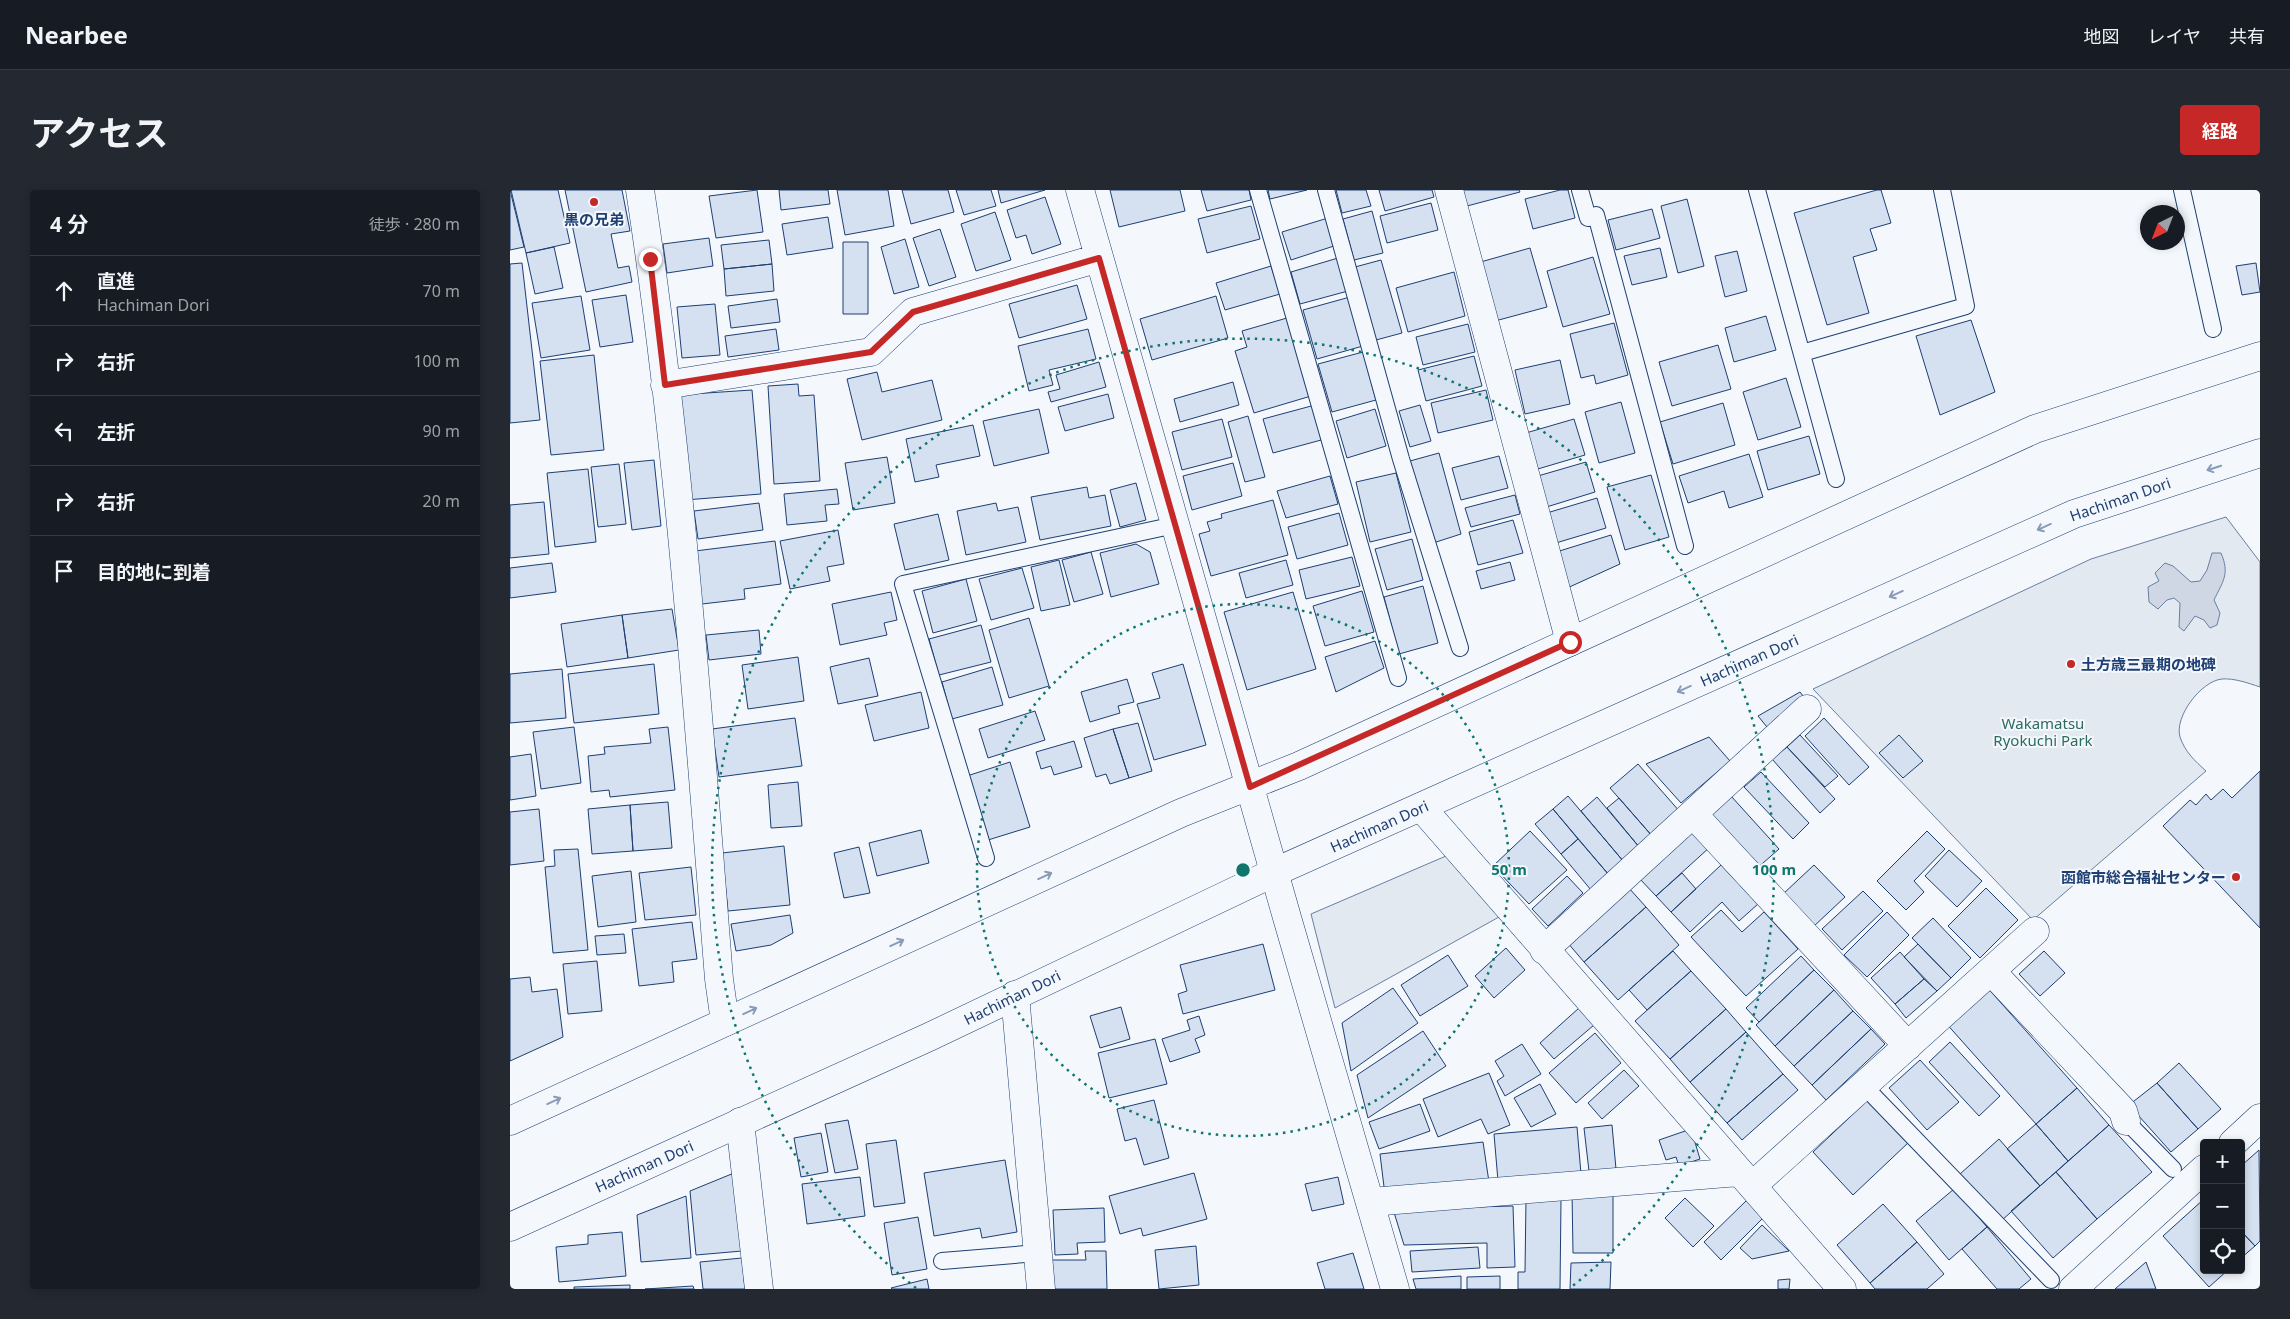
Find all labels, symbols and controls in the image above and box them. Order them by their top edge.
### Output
text: Nearbee [25,18,128,51]
text: 地図 [2084,24,2120,48]
text: レイヤ [2148,24,2201,48]
text: 共有 [2229,24,2265,48]
button: 経路 [2180,105,2260,155]
text: アクセス [30,109,168,156]
marker: 黒の兄弟 [588,196,600,208]
north arrow [2140,205,2185,250]
place label: 黒の兄弟 [564,209,624,229]
text: 4 分 [50,210,88,238]
text: 徒歩 · 280 m [369,213,460,235]
route end [639,248,662,271]
text: 直進 [97,268,135,294]
icon: ahead [50,277,78,305]
text: 70 m [423,280,460,302]
text: Hachiman Dori [97,294,210,316]
icon: right [50,347,78,375]
text: 右折 [97,349,135,375]
text: 100 m [413,350,460,372]
icon: left [50,417,78,445]
text: 左折 [97,419,135,445]
text: 90 m [423,420,460,442]
one-way arrow [2206,464,2222,473]
street label: Hachiman Dori [2067,472,2173,526]
icon: right [50,487,78,515]
text: 右折 [97,489,135,515]
text: 20 m [423,490,460,512]
one-way arrow [2037,523,2052,533]
icon: arrive [50,557,78,585]
text: 目的地に到着 [97,559,211,585]
one-way arrow [1889,590,1904,599]
street label: Hachiman Dori [1697,629,1801,691]
route start [1559,631,1582,654]
place label: 土方歳三最期の地碑 [2081,654,2216,674]
marker: 土方歳三最期の地碑 [2065,658,2077,670]
one-way arrow [1677,685,1692,695]
park label: Wakamatsu Ryokuchi Park [1993,713,2093,750]
street label: Hachiman Dori [1327,795,1431,857]
text: 50 m [1491,859,1527,879]
text: 100 m [1752,859,1796,879]
centre of rings [1234,861,1252,879]
place label: 函館市総合福祉センター [2061,867,2226,887]
one-way arrow [1037,870,1052,880]
marker: 函館市総合福祉センター [2230,871,2242,883]
one-way arrow [890,938,905,948]
street label: Hachiman Dori [960,965,1064,1029]
one-way arrow [742,1006,757,1015]
one-way arrow [546,1095,561,1105]
street label: Hachiman Dori [592,1135,696,1197]
map controls [2200,1139,2245,1274]
button: + [2200,1139,2245,1184]
button: − [2200,1184,2245,1229]
button: locate [2200,1229,2245,1274]

